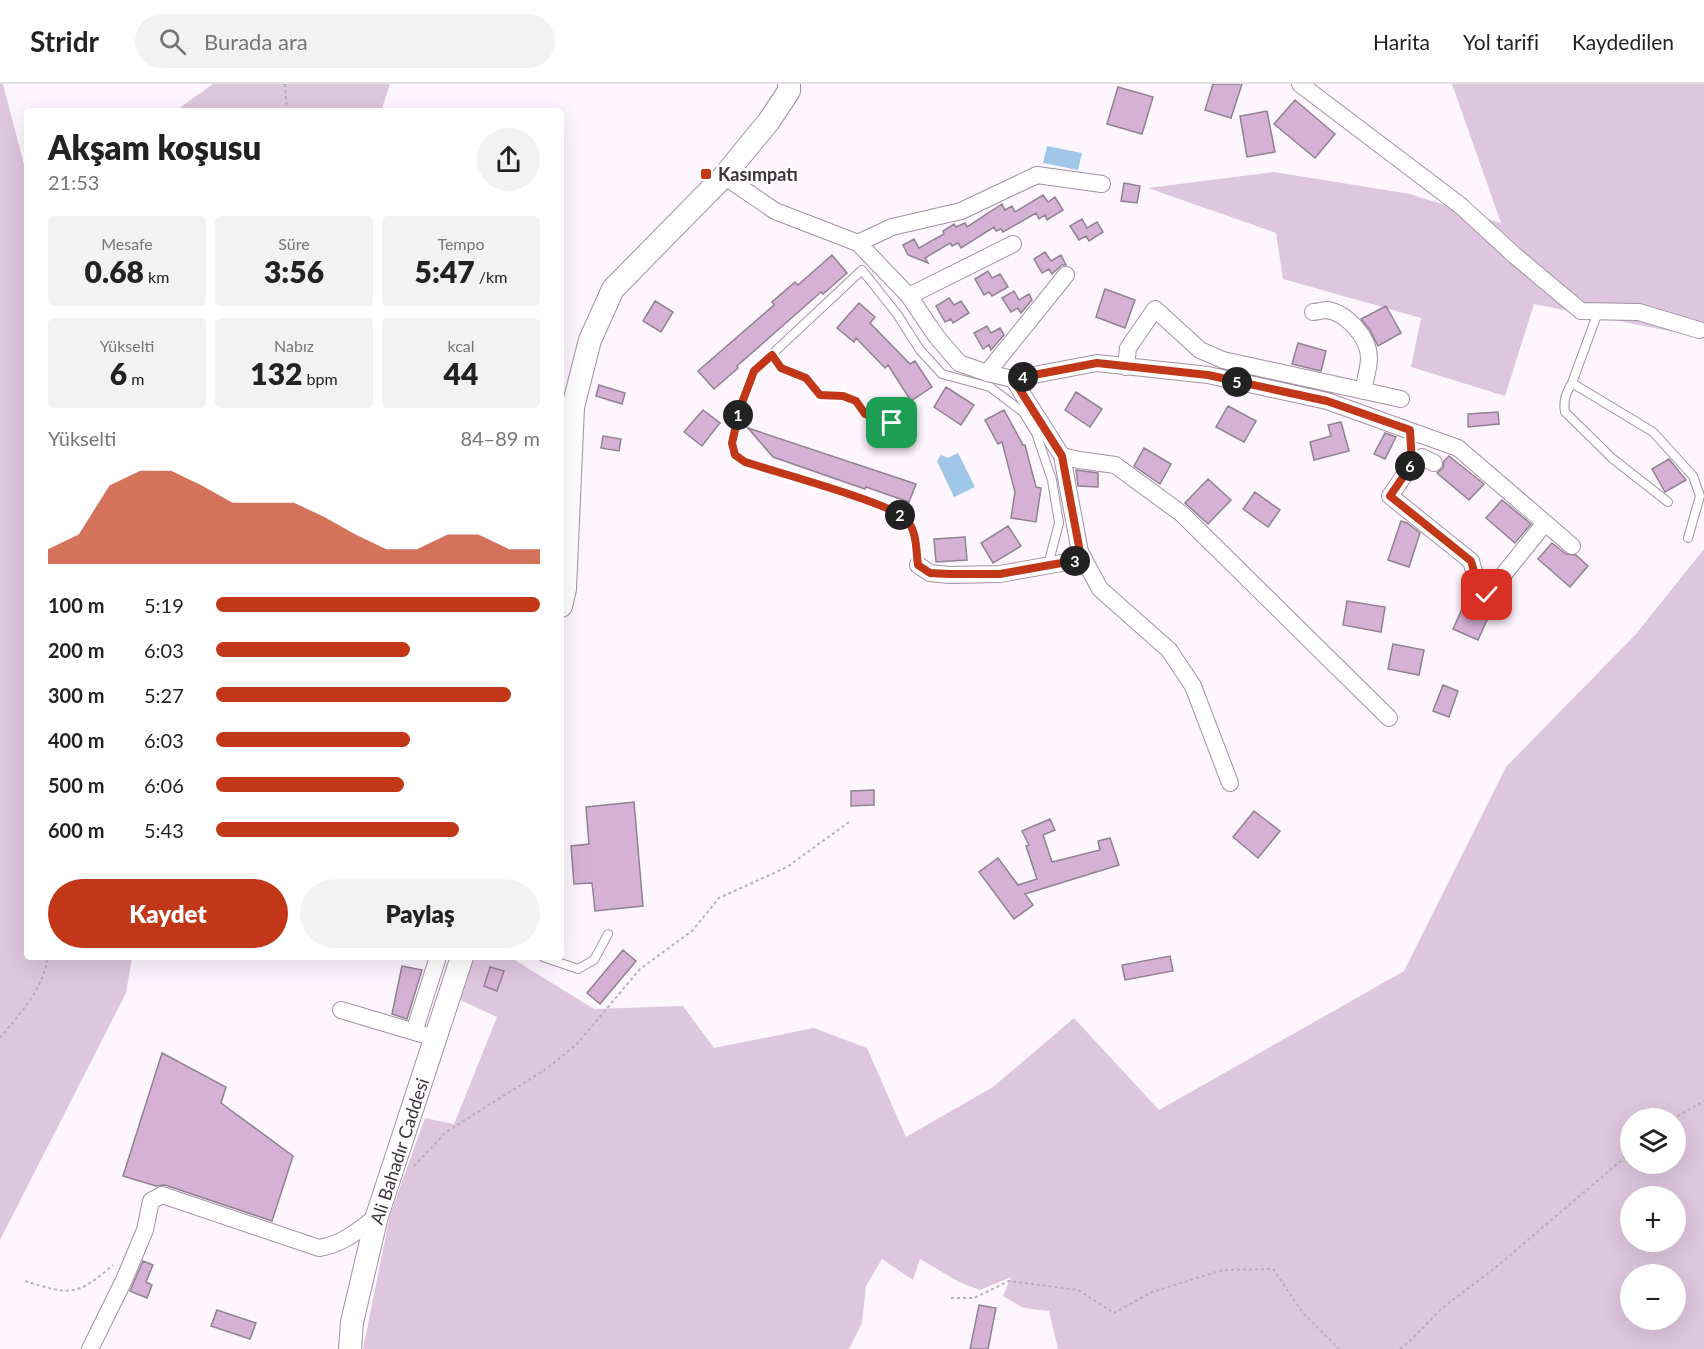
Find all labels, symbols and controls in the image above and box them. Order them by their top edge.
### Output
search box [135,14,555,68]
text: Stridr [30,24,99,58]
icon: search [156,25,189,58]
text: Burada ara [204,28,308,55]
text: Harita [1373,29,1430,54]
text: Yol tarifi [1463,29,1539,54]
text: Kaydedilen [1572,29,1674,54]
text: Akşam koşusu [48,127,261,167]
button: share [477,128,540,191]
place label: Kasımpatı [718,163,798,185]
marker: Kasımpatı [699,167,713,181]
text: 21:53 [48,170,99,194]
text: Mesafe [101,234,153,253]
text: Süre [278,234,310,253]
text: Tempo [437,234,485,253]
text: 0.68 [85,253,144,289]
text: 3:56 [264,253,324,289]
text: 5:47 [415,253,475,289]
text: km [144,267,169,286]
text: /km [475,267,507,286]
text: Yükselti [100,336,154,355]
text: Nabız [274,336,314,355]
text: kcal [447,336,475,355]
text: 6 [110,355,127,391]
text: 132 [250,355,303,391]
text: 44 [444,355,478,391]
pin: 4 [1008,362,1038,392]
text: 4 [1018,367,1028,386]
pin: 5 [1222,367,1252,397]
text: m [127,369,144,388]
text: bpm [303,369,338,388]
text: 5 [1232,372,1242,391]
pin [866,397,917,448]
pin: 1 [723,400,753,430]
text: 1 [733,405,743,424]
icon: arrive [875,406,908,439]
text: Yükselti [48,426,116,450]
text: 84–89 m [460,426,540,450]
pin: 6 [1395,451,1425,481]
text: 6 [1405,456,1415,475]
pin: 2 [885,500,915,530]
text: 2 [895,505,905,524]
pin: 3 [1060,546,1090,576]
text: 3 [1070,551,1080,570]
pin [1461,569,1512,620]
icon: check [1470,578,1503,611]
text: 100 m [48,593,104,617]
text: 5:19 [144,593,184,617]
text: 200 m [48,638,104,662]
text: 6:03 [144,638,184,662]
text: 300 m [48,683,104,707]
text: 5:27 [144,683,184,707]
text: 400 m [48,728,104,752]
text: 6:03 [144,728,184,752]
text: 500 m [48,773,104,797]
text: 6:06 [144,773,184,797]
text: 600 m [48,818,104,842]
text: 5:43 [144,818,184,842]
button: Kaydet [48,879,288,948]
button: Paylaş [300,879,540,948]
street label: Ali Bahadır Caddesi [365,1075,433,1227]
map controls [1620,1108,1686,1330]
button: layers [1620,1108,1686,1174]
button: + [1620,1186,1686,1252]
button: − [1620,1264,1686,1330]

